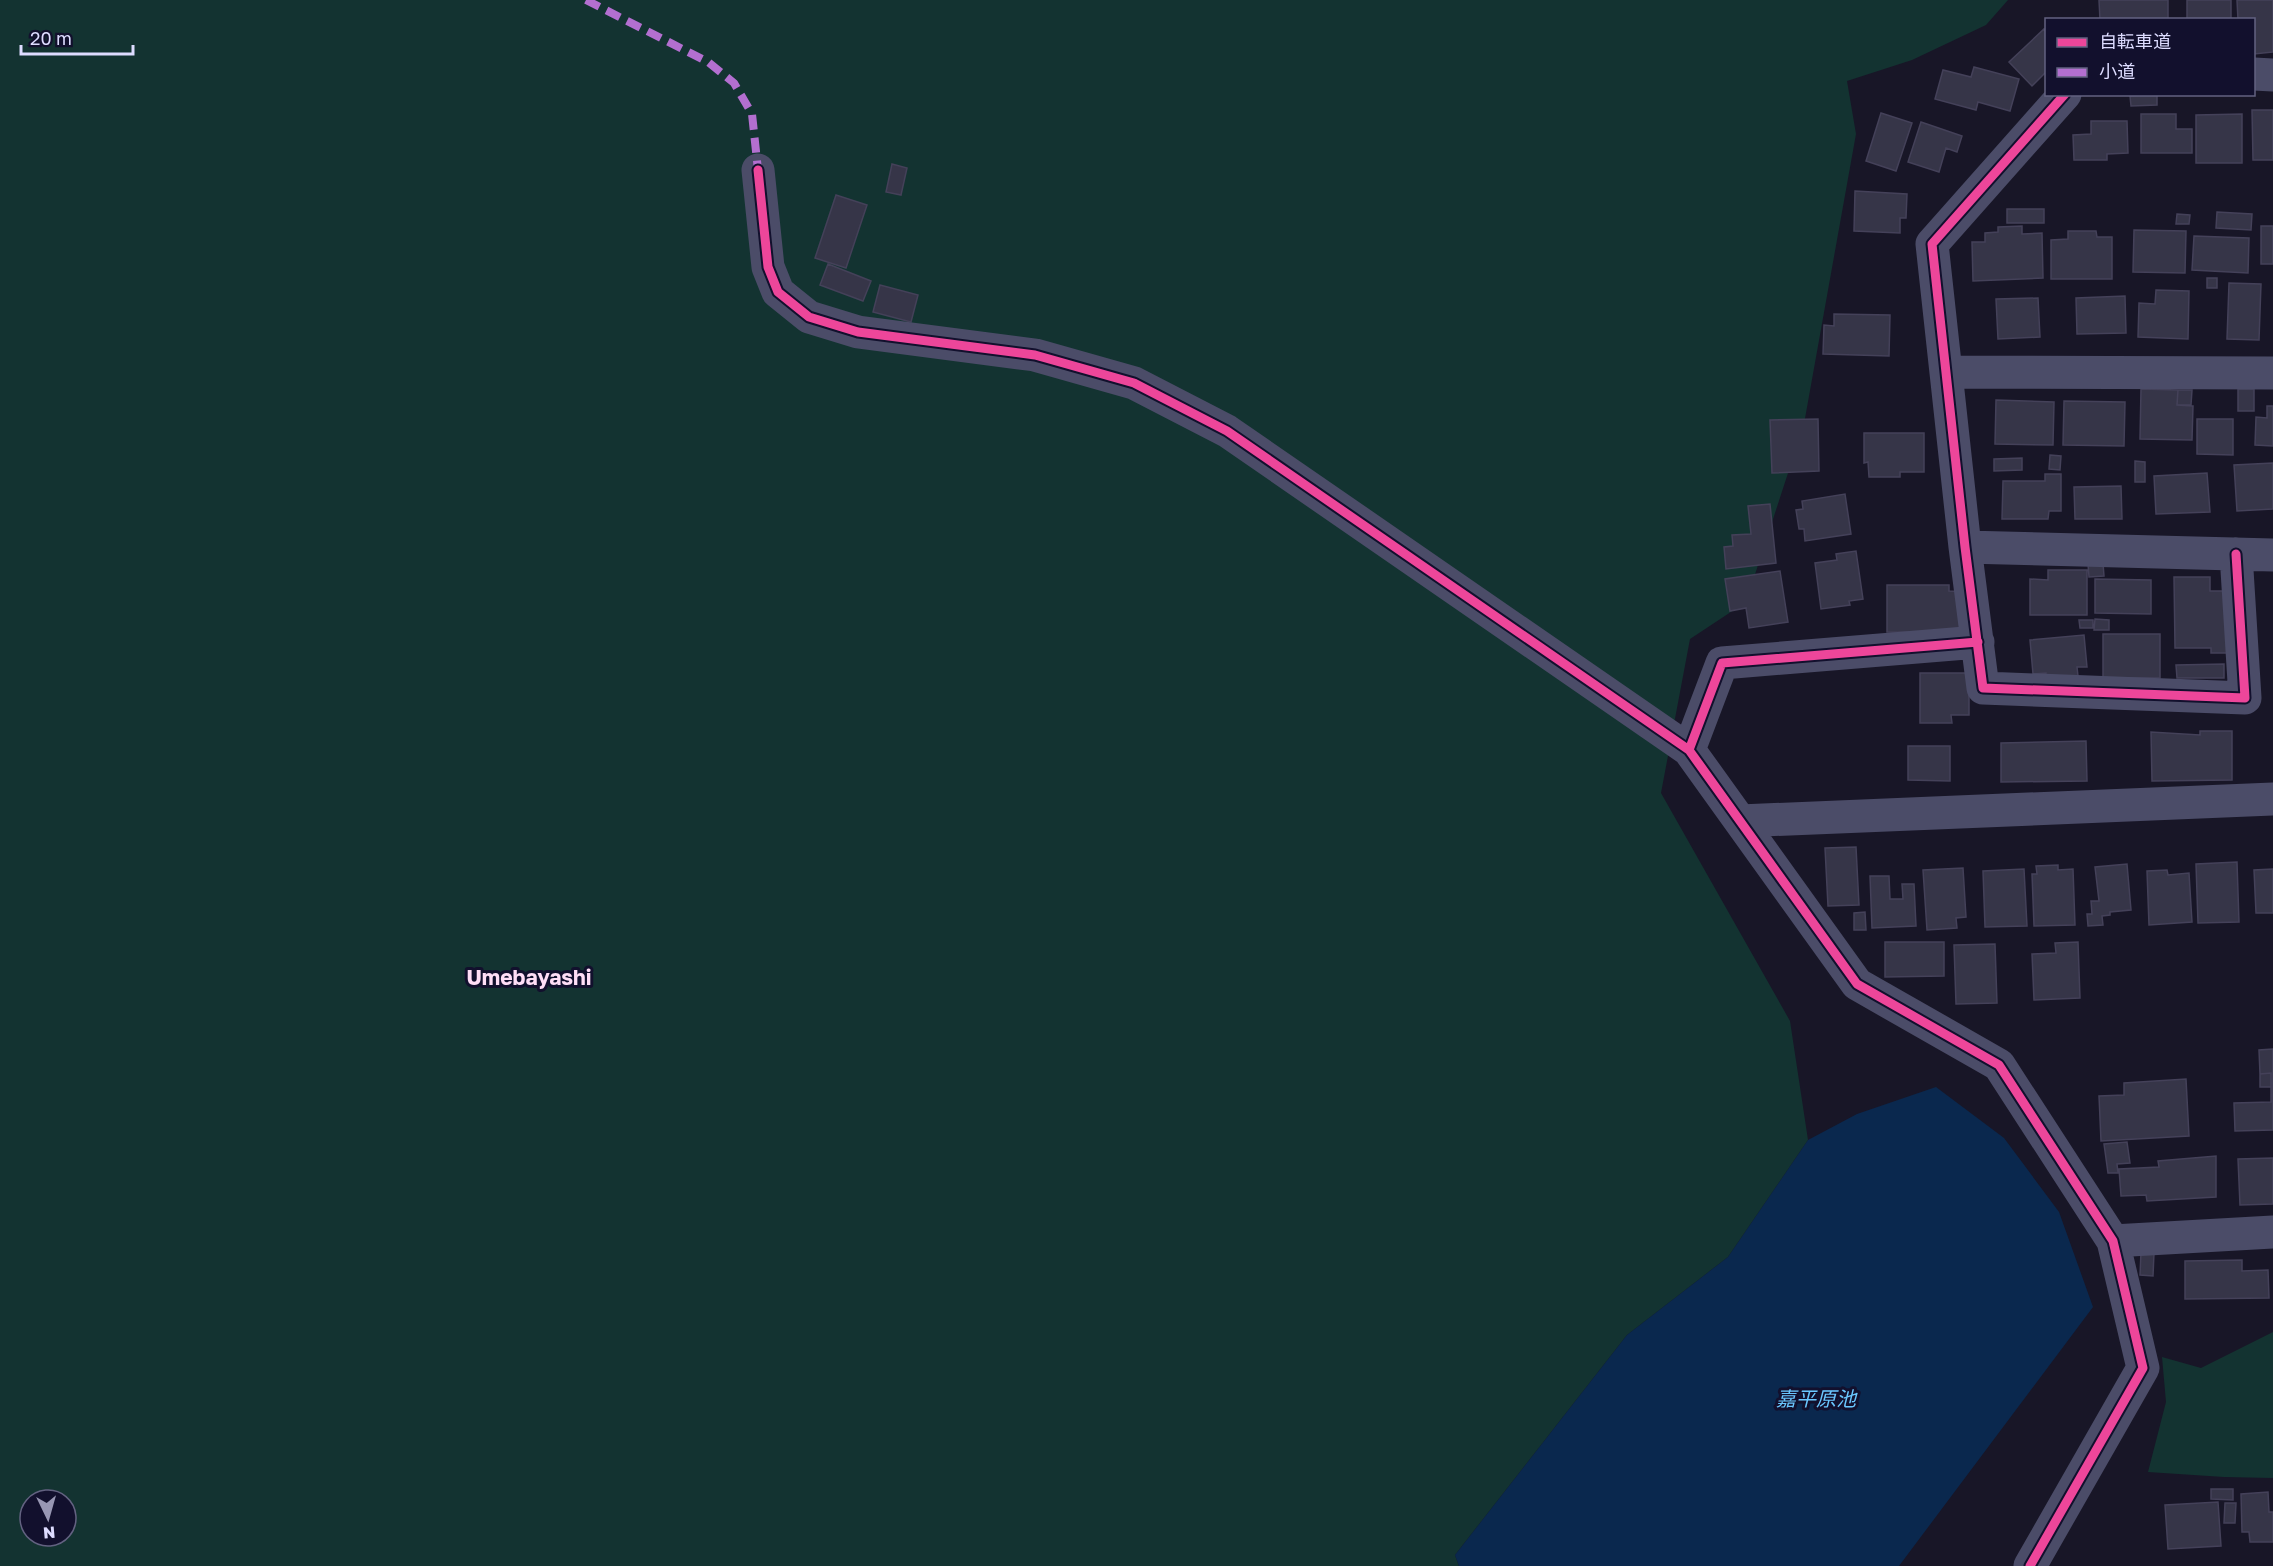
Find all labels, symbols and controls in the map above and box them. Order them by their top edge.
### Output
scale bar [21,18,134,56]
legend [2045,18,2255,96]
text: 20 m [30,27,72,49]
text: 自転車道 [2099,30,2171,52]
text: 小道 [2099,60,2135,82]
district label: Umebayashi [466,964,592,990]
water label: 嘉平原池 [1776,1386,1858,1410]
north arrow [18,1488,78,1548]
text: N [42,1522,56,1543]

